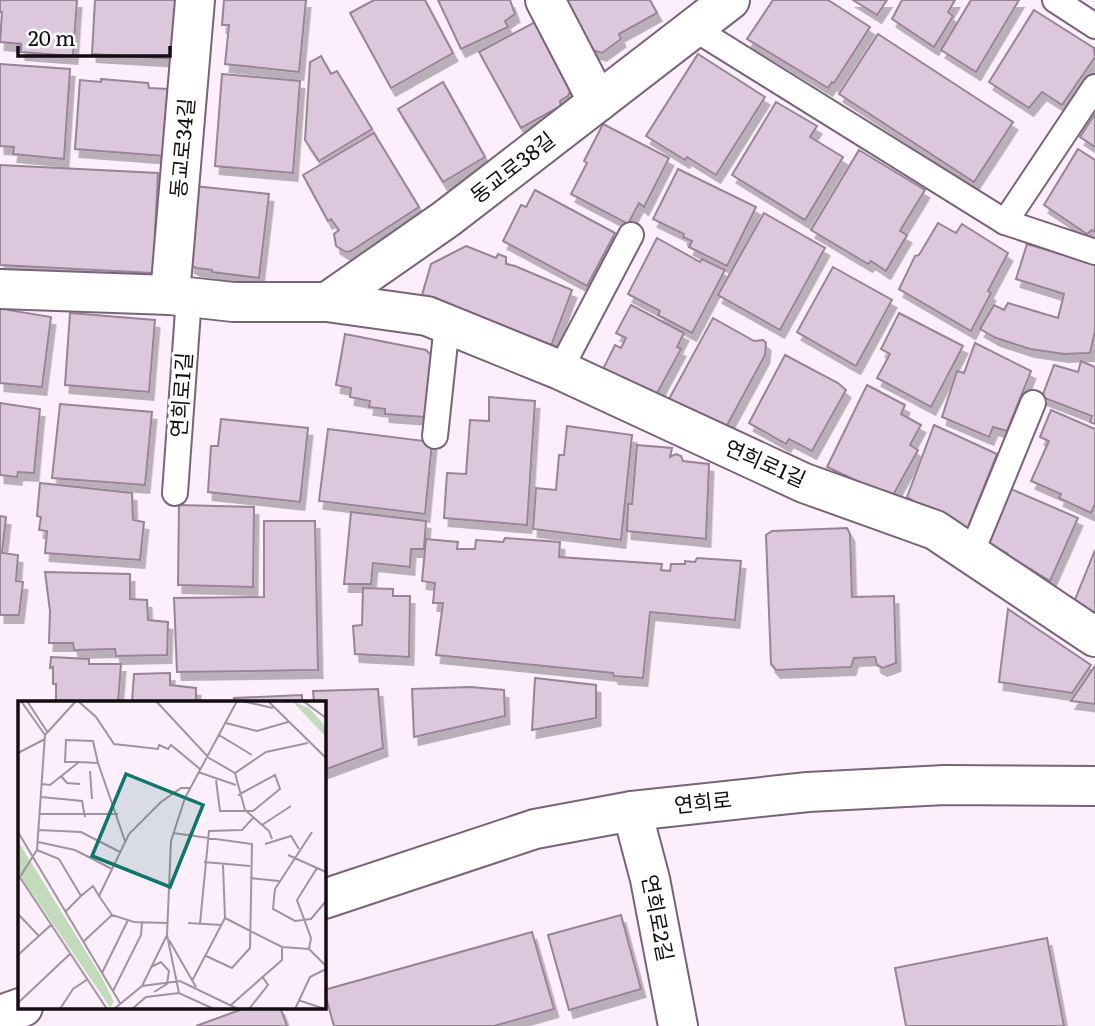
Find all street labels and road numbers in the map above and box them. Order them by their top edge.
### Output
street label: 동교로34길 [161,97,200,199]
street label: 동교로38길 [462,123,560,209]
street label: 연희로1길 [161,351,198,439]
street label: 연희로1길 [721,430,812,493]
street label: 연희로 [672,782,733,819]
street label: 연희로2길 [636,871,683,964]

